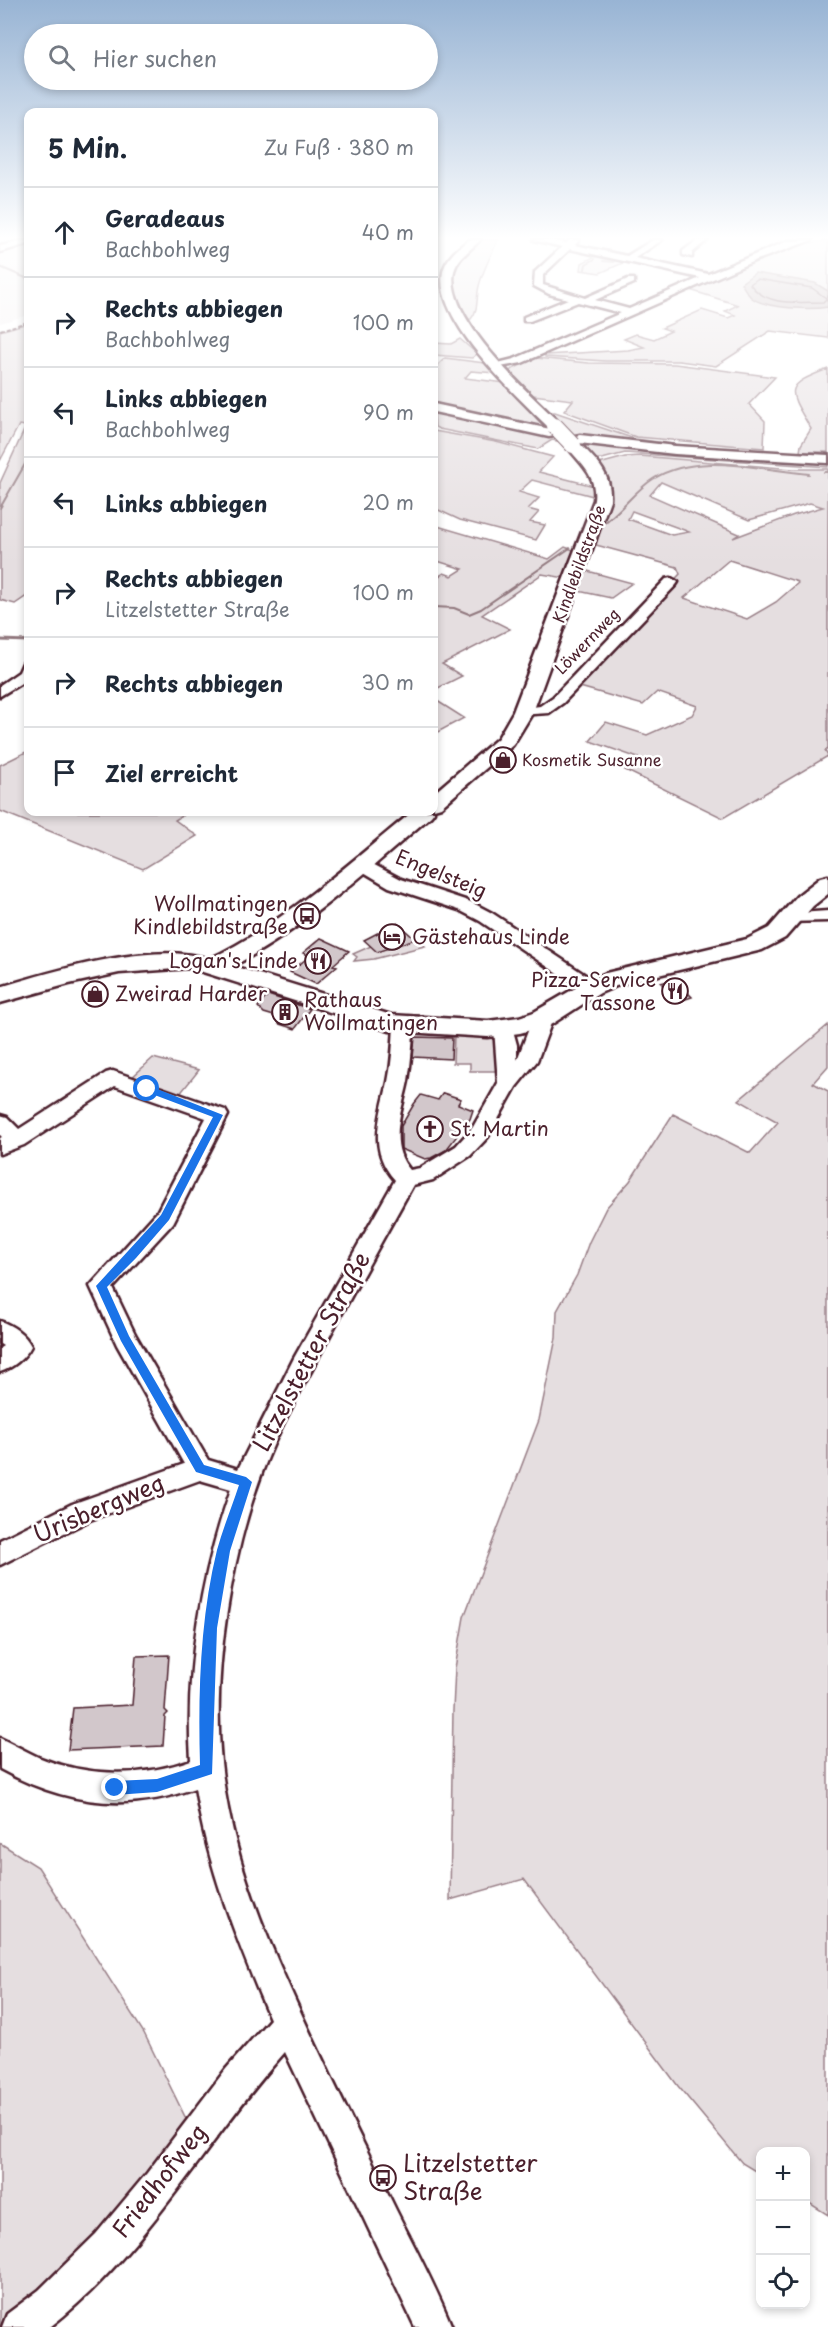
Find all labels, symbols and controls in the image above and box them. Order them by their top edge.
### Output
search box [24,24,438,90]
icon: search [45,41,78,74]
text: Hier suchen [93,41,217,74]
text: 5 Min. [48,128,127,167]
text: Zu Fuß · 380 m [264,132,414,162]
text: Geradeaus [105,201,225,234]
icon: ahead [48,216,81,249]
text: 40 m [362,217,414,247]
text: Bachbohlweg [105,234,230,264]
text: Rechts abbiegen [105,291,283,324]
icon: right [48,306,81,339]
text: 100 m [353,307,414,337]
text: Bachbohlweg [105,324,230,354]
text: Links abbiegen [105,381,267,414]
icon: left [48,396,81,429]
text: 90 m [363,397,414,427]
text: Bachbohlweg [105,414,230,444]
icon: left [48,486,81,519]
text: Links abbiegen [105,486,267,519]
text: 20 m [362,487,414,517]
street label: Kindlebildstraße [546,501,611,626]
text: Rechts abbiegen [105,561,283,594]
icon: right [48,576,81,609]
text: 100 m [353,577,414,607]
text: Litzelstetter Straße [105,594,290,624]
street label: Löwernweg [548,602,624,679]
icon: right [48,666,81,699]
text: Rechts abbiegen [105,666,283,699]
text: 30 m [361,667,414,697]
shop icon: Kosmetik Susanne [488,745,518,775]
place label: Kosmetik Susanne [522,747,662,771]
icon: arrive [48,756,81,789]
text: Ziel erreicht [105,756,238,789]
street label: Engelsteig [391,841,491,905]
place label: Wollmatingen Kindlebildstraße [133,888,288,941]
bus stop icon: Wollmatingen Kindlebildstraße [292,901,322,931]
place label: Gästehaus Linde [412,921,570,951]
hotel icon: Gästehaus Linde [377,922,407,952]
place label: Logan's Linde [169,945,298,975]
restaurant icon: Logan's Linde [303,946,333,976]
place label: Pizza-Service Tassone [531,964,656,1017]
restaurant icon: Pizza-Service Tassone [660,976,690,1006]
place label: Zweirad Harder [115,978,268,1008]
shop icon: Zweirad Harder [80,979,110,1009]
place label: Rathaus Wollmatingen [304,984,438,1037]
building icon: Rathaus Wollmatingen [270,997,300,1027]
route start [133,1075,159,1101]
place label: St. Martin [450,1113,549,1143]
church icon: St. Martin [415,1114,445,1144]
street label: Litzelstetter Straße [242,1245,378,1457]
street label: Urisbergweg [27,1463,170,1551]
route end [101,1774,127,1800]
street label: Friedhofweg [102,2115,215,2245]
place label: Litzelstetter Straße [403,2144,538,2208]
map controls [756,2147,810,2309]
button: + [756,2147,810,2201]
bus stop icon: Litzelstetter Straße [368,2163,398,2193]
button: − [756,2201,810,2255]
button: locate [756,2255,810,2309]

